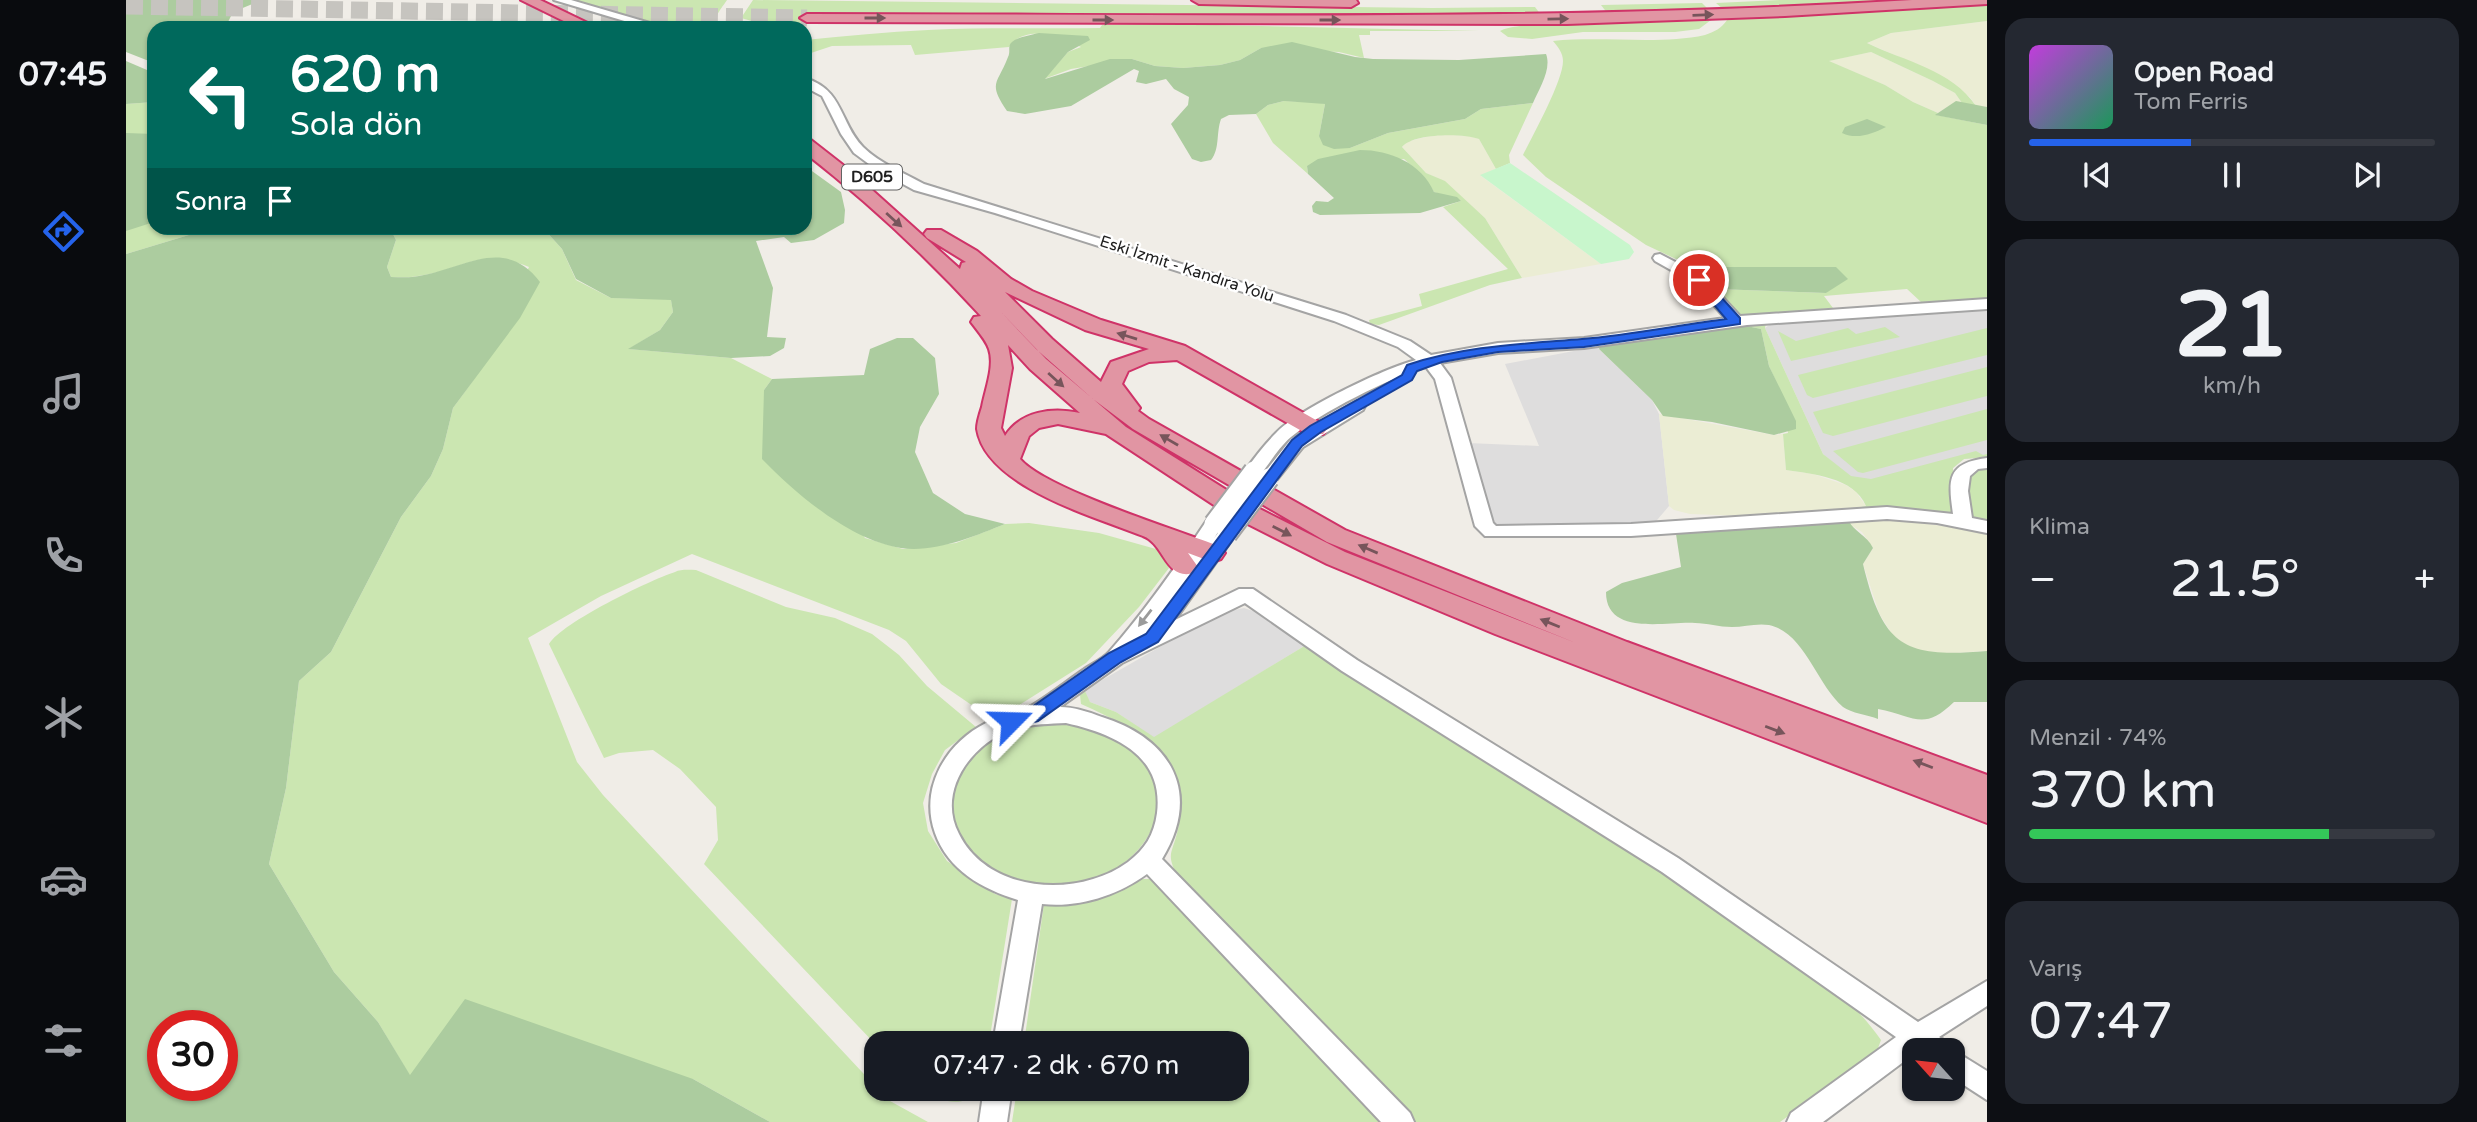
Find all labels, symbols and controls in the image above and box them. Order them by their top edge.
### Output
one-way arrow [1692,10,1714,21]
one-way arrow [864,13,886,24]
one-way arrow [1092,14,1114,26]
one-way arrow [1547,14,1569,25]
one-way arrow [1319,15,1341,26]
text: 620 m [290,46,440,105]
icon: left [175,49,266,140]
text: 07:45 [19,56,107,94]
text: Open Road [2134,57,2274,88]
text: Tom Ferris [2134,88,2248,116]
text: Sola dön [290,106,423,144]
icon: previous [2078,156,2116,194]
icon: pause [2213,156,2251,194]
icon: next [2348,156,2386,194]
road number: D605 [842,164,902,190]
icon: arrive [261,182,299,220]
text: Sonra [175,186,247,217]
icon: directions [39,207,88,256]
one-way arrow [885,212,903,228]
street label: Eski İzmit - Kandıra Yolu [1097,231,1277,307]
pin [1669,250,1729,310]
icon: arrive [1680,261,1718,299]
text: 21 [2175,271,2289,381]
one-way arrow [1116,330,1137,340]
icon: music [39,369,88,418]
one-way arrow [1047,371,1064,387]
text: km/h [2203,372,2261,400]
one-way arrow [1159,434,1178,446]
text: Klima [2029,513,2090,541]
one-way arrow [1272,525,1292,536]
icon: phone [39,531,88,580]
one-way arrow [1357,544,1378,555]
text: 21.5° [2170,548,2300,611]
text: − [2029,557,2056,603]
text: + [2414,557,2435,603]
one-way arrow [1138,609,1153,627]
one-way arrow [1539,617,1560,628]
position arrow [974,684,1048,758]
icon: climate [39,693,88,742]
text: Menzil · 74% [2029,724,2166,752]
one-way arrow [1765,725,1786,736]
one-way arrow [1913,758,1934,769]
text: 370 km [2029,759,2217,822]
icon: car [39,855,88,904]
text: Varış [2029,955,2082,983]
text: 07:47 [2029,990,2173,1053]
speed limit sign: 30 [147,1010,238,1101]
icon: filters [39,1016,88,1065]
north arrow [1902,1038,1965,1101]
map controls [1902,1038,1965,1101]
text: 07:47 · 2 dk · 670 m [934,1050,1179,1081]

